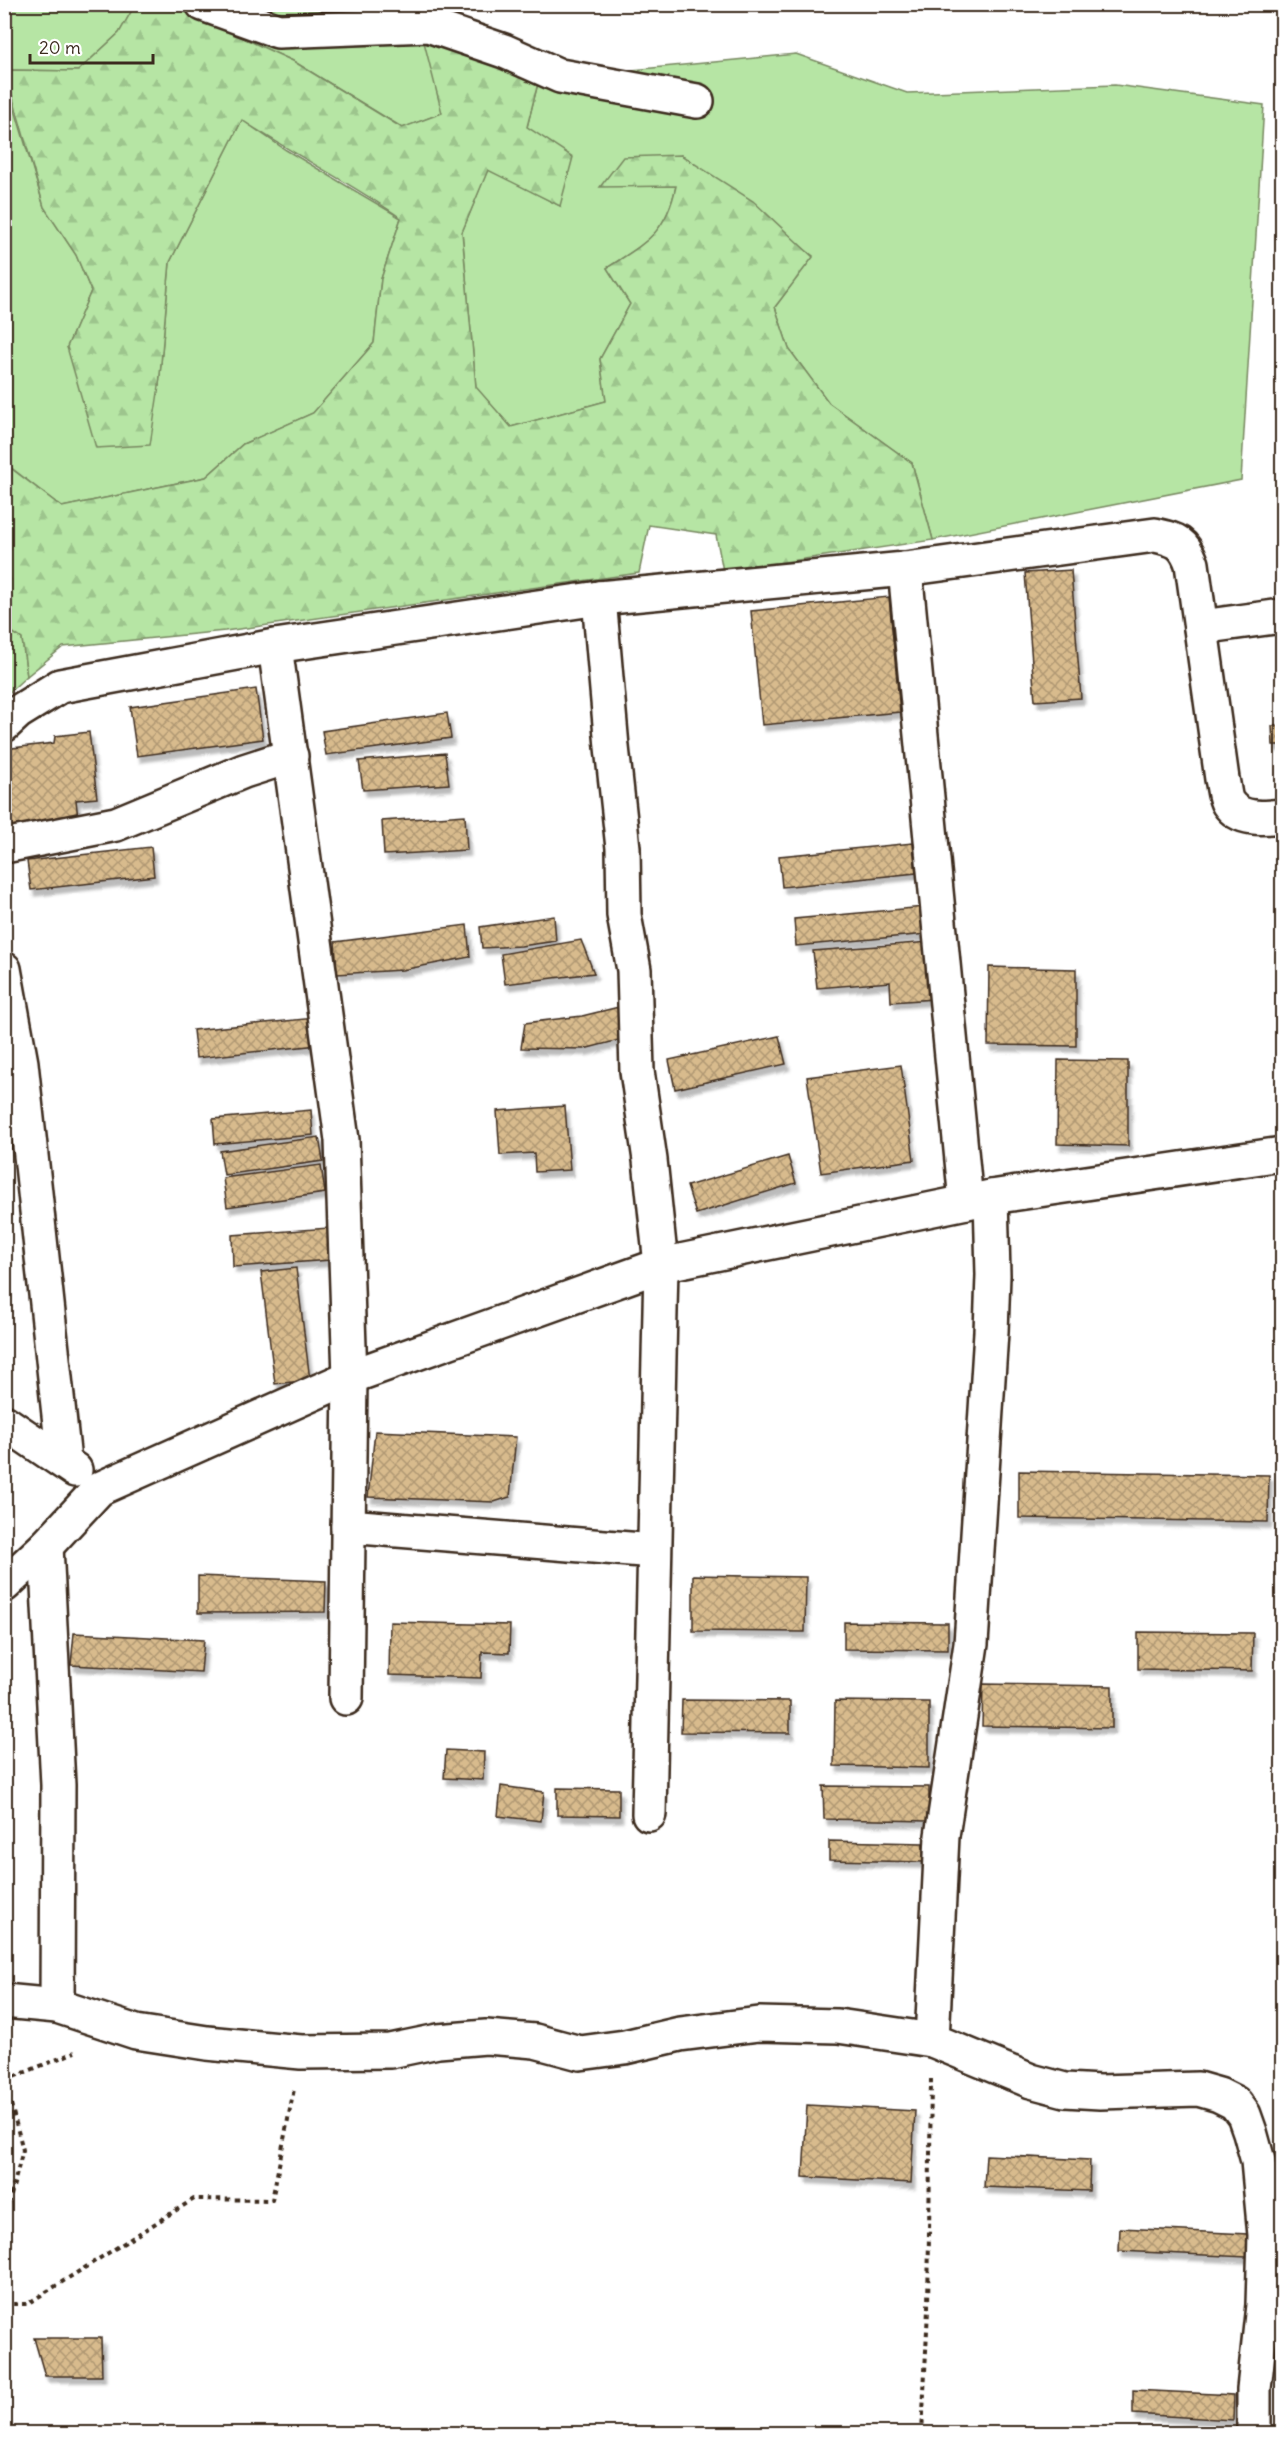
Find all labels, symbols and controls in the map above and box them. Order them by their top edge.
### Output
scale bar [30,27,153,65]
text: 20 m [39,36,81,59]

